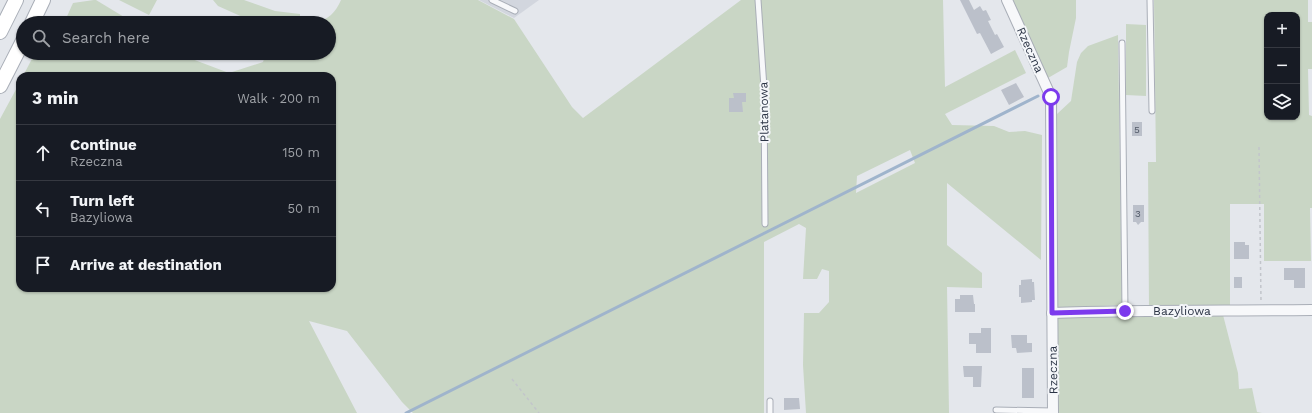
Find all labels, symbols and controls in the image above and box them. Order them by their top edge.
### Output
map controls [1264,12,1300,120]
button: + [1264,12,1300,48]
search box [16,16,336,60]
street label: Rzeczna [1014,25,1046,75]
icon: search [30,27,52,49]
text: Search here [62,29,150,47]
button: − [1264,48,1300,84]
street label: Platanowa [756,81,772,142]
button: layers [1264,84,1300,120]
text: 3 min [32,88,78,108]
route start [1042,88,1060,106]
text: Walk · 200 m [237,91,320,106]
house number: 5 [1134,124,1140,135]
text: Continue [70,136,137,154]
icon: ahead [32,142,54,164]
text: 150 m [282,145,320,160]
text: Rzeczna [70,154,123,169]
text: Turn left [70,192,134,210]
icon: left [32,198,54,220]
text: 50 m [288,201,320,216]
house number: 3 [1135,208,1141,219]
text: Bazyliowa [70,210,133,225]
icon: arrive [32,254,54,276]
text: Arrive at destination [70,256,222,274]
route end [1116,302,1134,320]
street label: Bazyliowa [1153,304,1211,318]
street label: Rzeczna [1046,345,1060,394]

